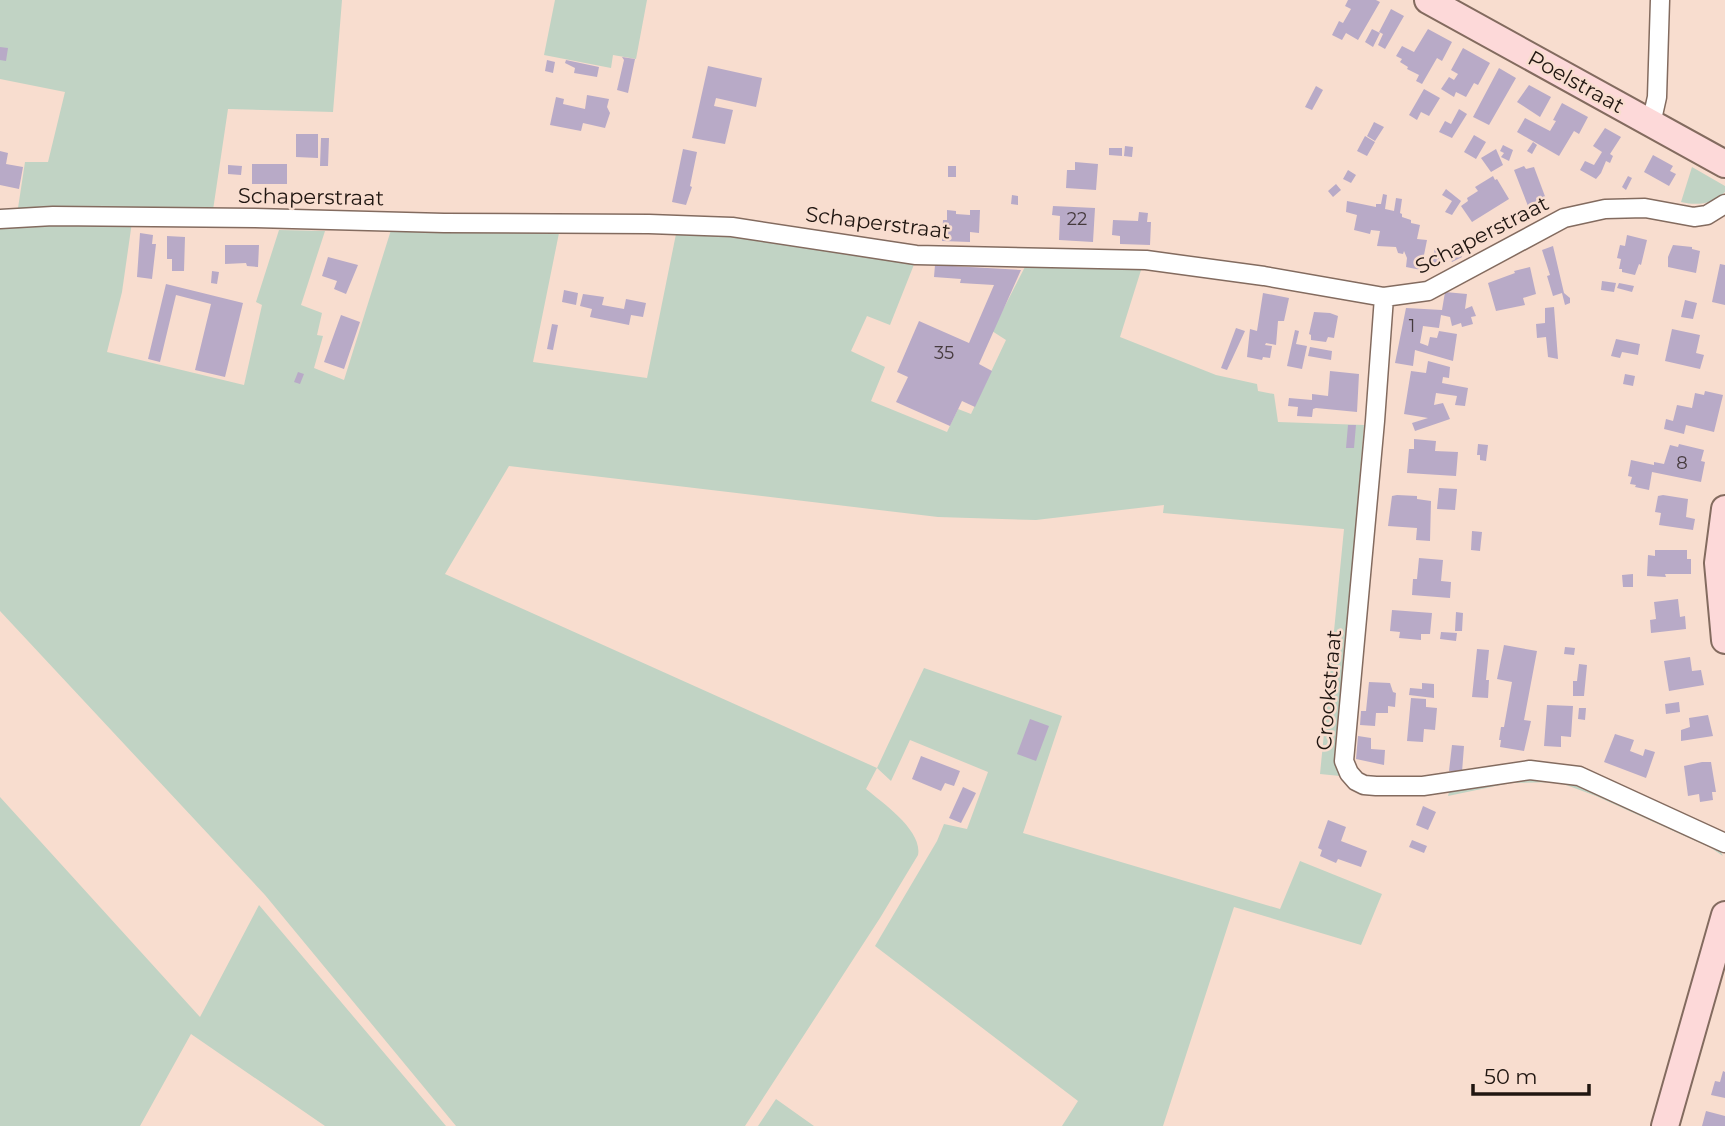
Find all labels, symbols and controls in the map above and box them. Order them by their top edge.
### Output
street label: Poelstraat [1524,45,1629,118]
street label: Schaperstraat [238,183,384,210]
street label: Schaperstraat [1411,190,1553,279]
street label: Schaperstraat [804,201,952,244]
house number: 22 [1067,208,1087,230]
house number: 1 [1409,315,1415,337]
house number: 35 [934,342,954,364]
house number: 8 [1676,452,1688,474]
street label: Crookstraat [1311,628,1346,751]
scale bar [1473,1052,1588,1096]
text: 50 m [1484,1064,1538,1089]

